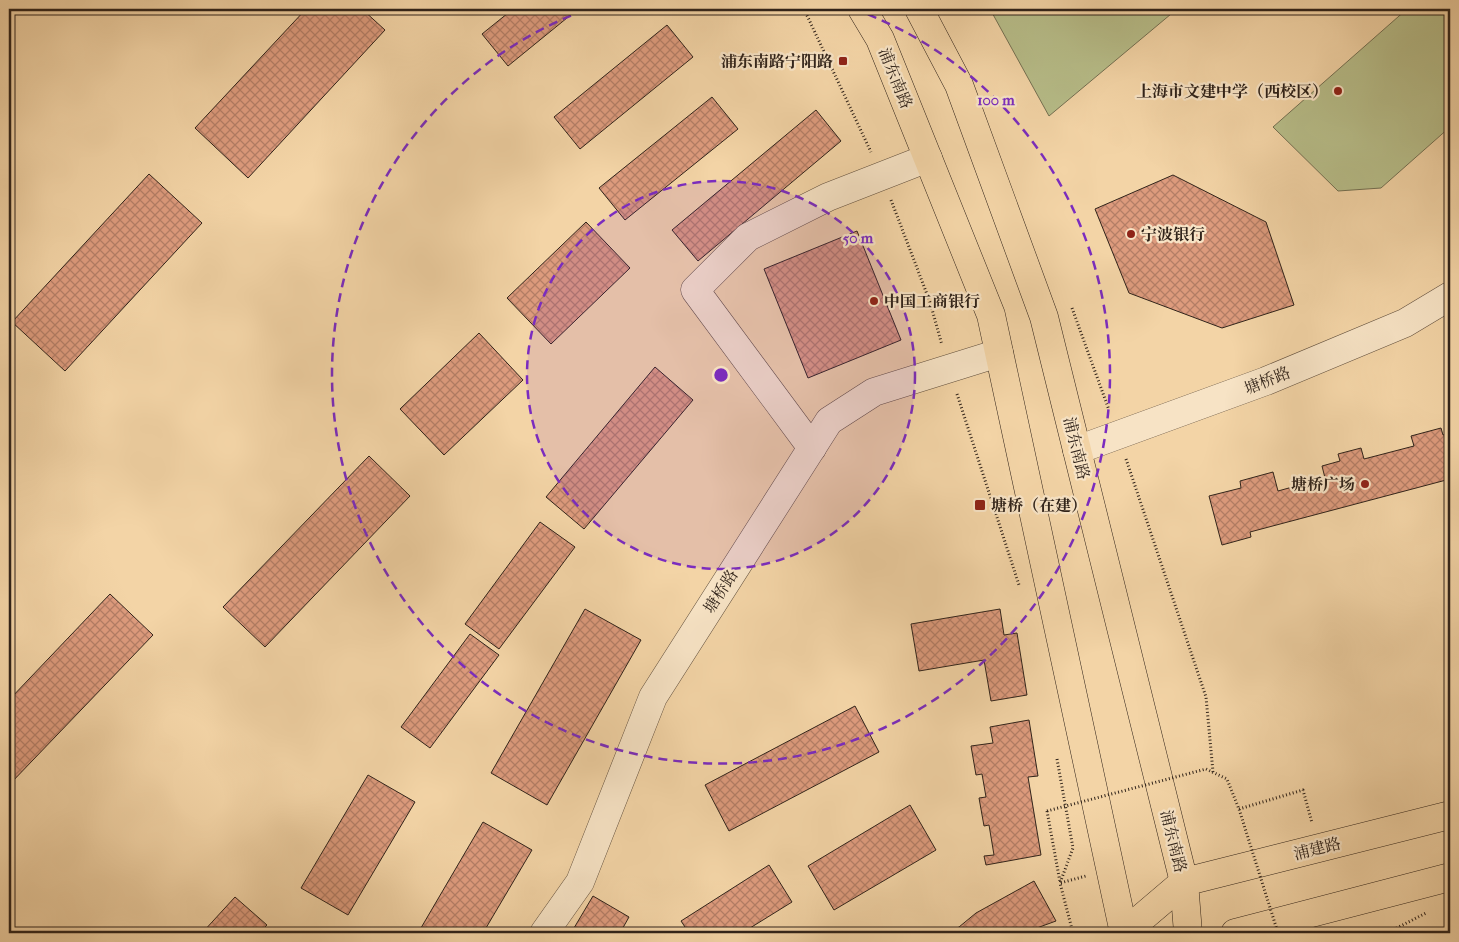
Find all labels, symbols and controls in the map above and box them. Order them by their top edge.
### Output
street label: 浦东南路 [875,45,916,111]
place label: 浦东南路宁阳路 [721,52,833,71]
marker: 浦东南路宁阳路 [837,55,849,67]
place label: 上海市文建中学（西校区） [1136,82,1328,101]
marker: 上海市文建中学（西校区） [1332,85,1344,97]
text: 100 m [977,91,1015,109]
place label: 宁波银行 [1141,225,1205,244]
marker: 宁波银行 [1125,228,1137,240]
text: 50 m [843,229,874,247]
place label: 中国工商银行 [884,292,980,311]
marker: 中国工商银行 [868,295,880,307]
street label: 塘桥路 [1241,363,1293,398]
centre of rings [712,366,730,384]
street label: 浦东南路 [1060,415,1093,481]
place label: 塘桥广场 [1291,475,1355,494]
marker: 塘桥广场 [1359,478,1371,490]
place label: 塘桥（在建） [991,496,1087,515]
marker: 塘桥（在建） [973,498,987,512]
street label: 塘桥路 [699,566,741,617]
street label: 浦东南路 [1157,808,1190,874]
street label: 浦建路 [1292,833,1343,864]

